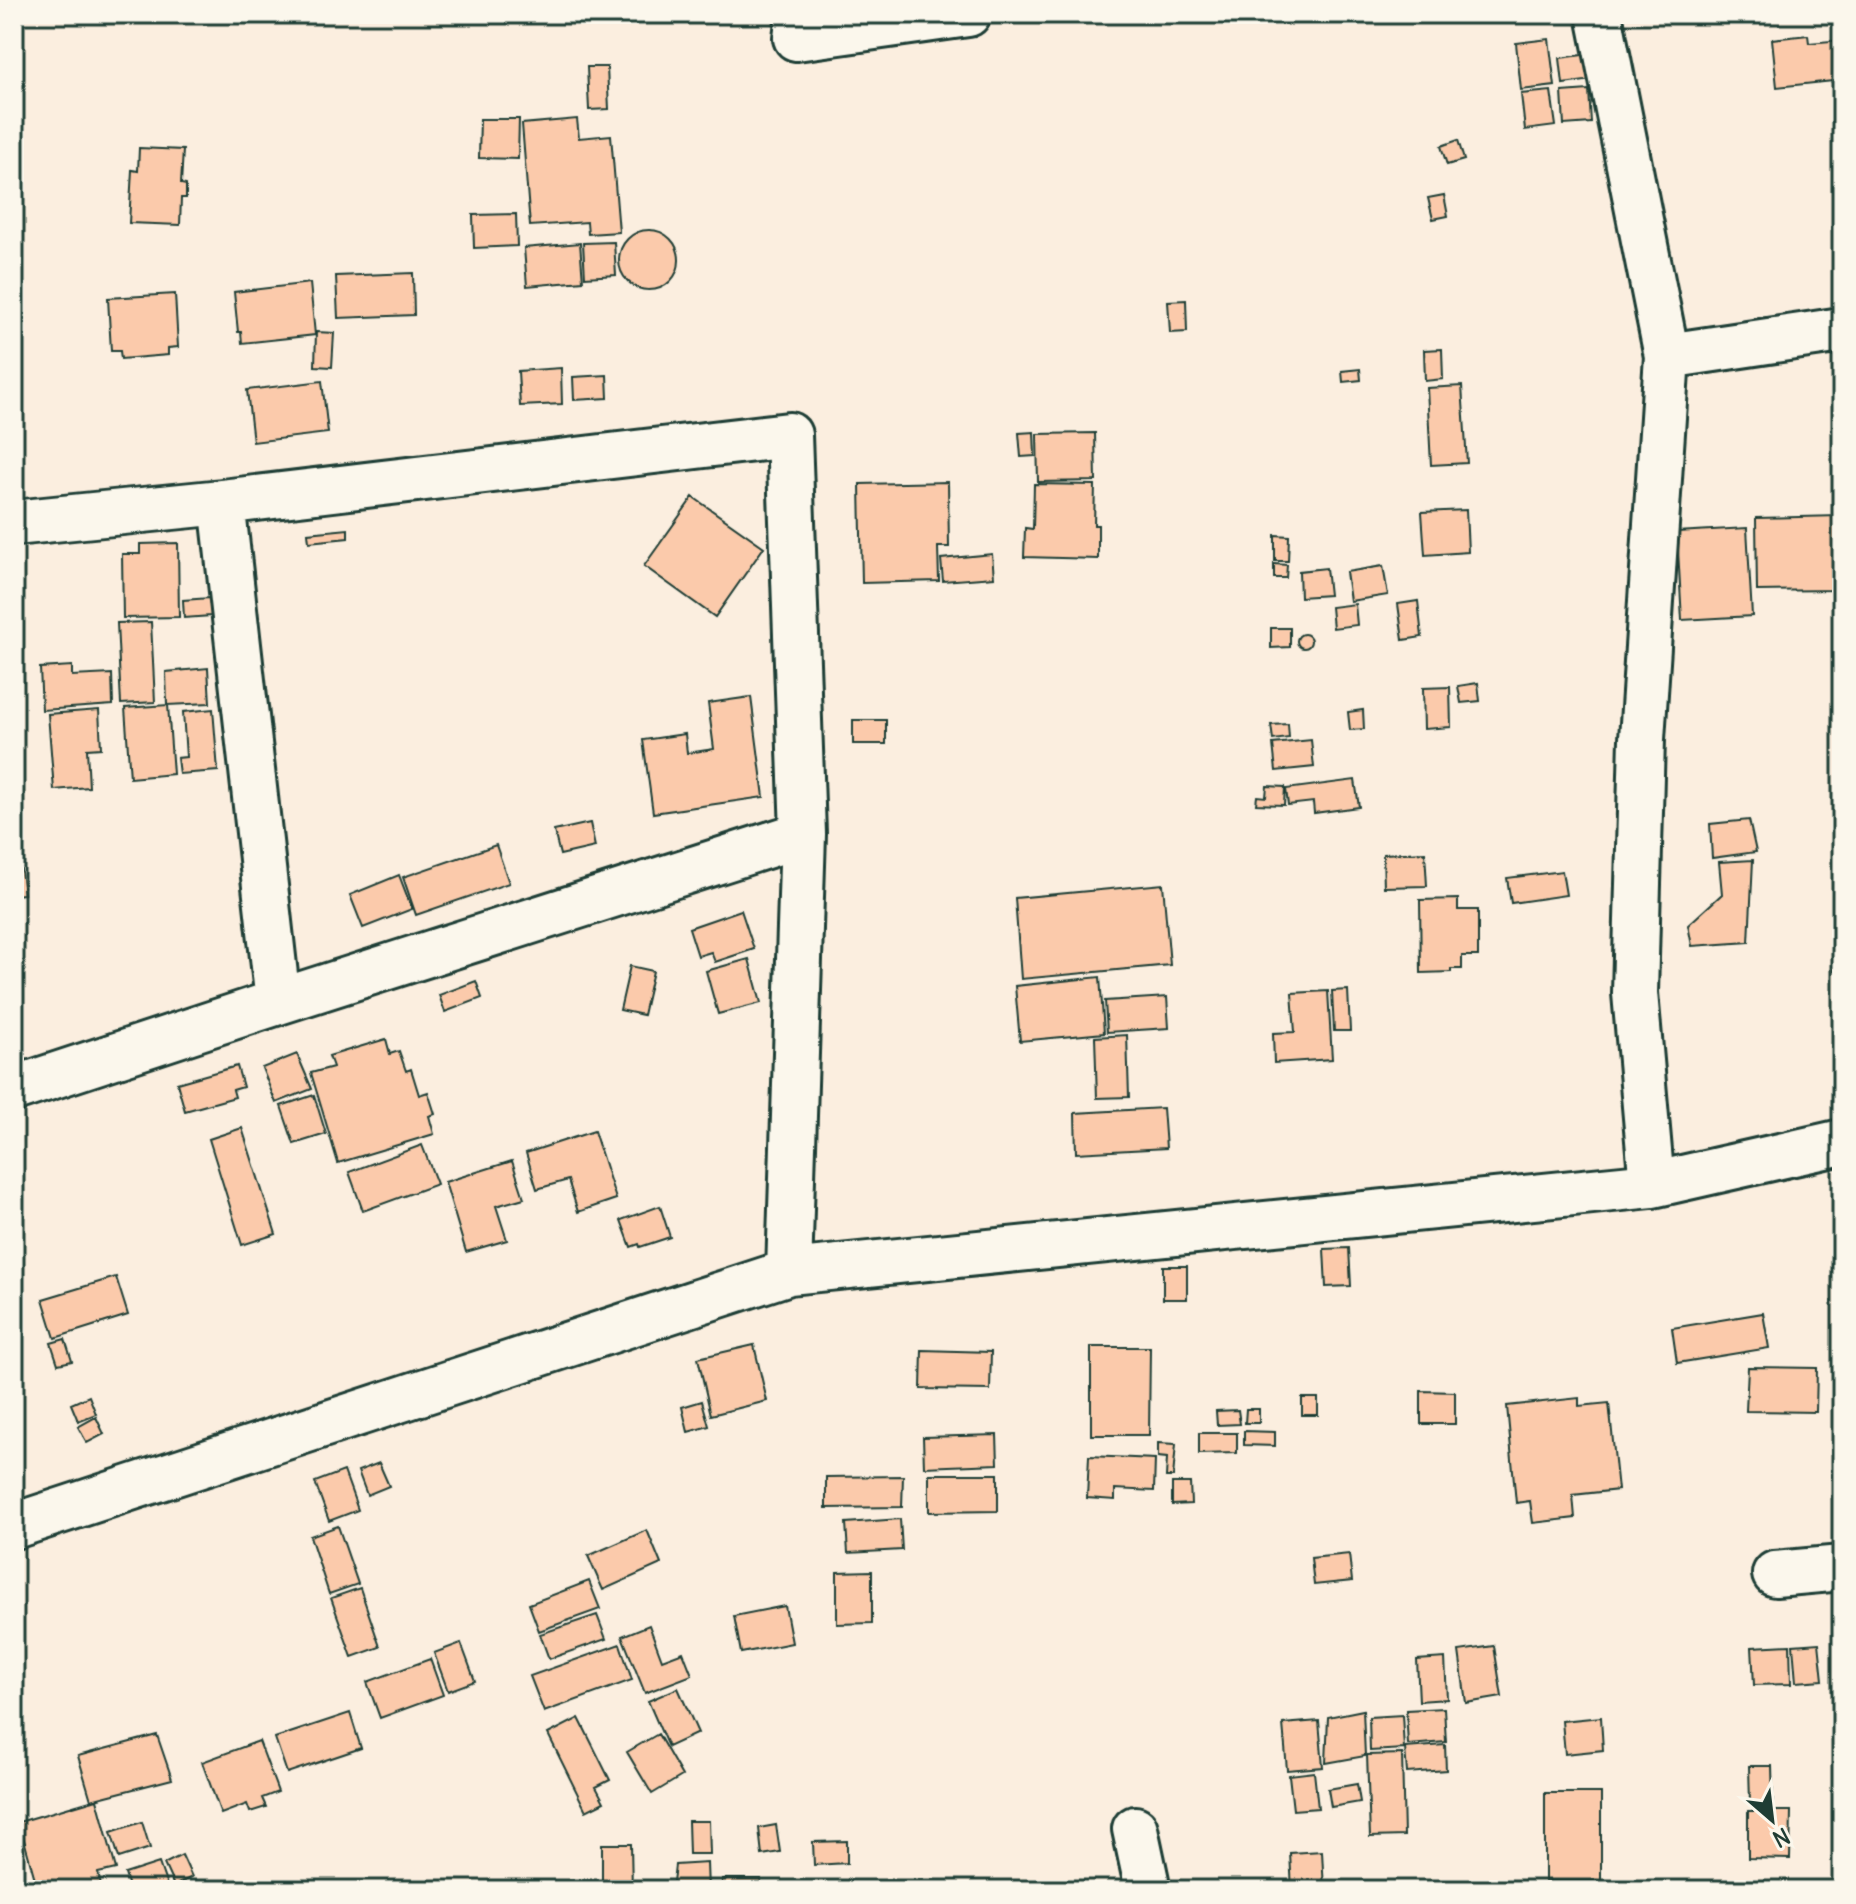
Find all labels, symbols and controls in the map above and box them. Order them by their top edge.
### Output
north arrow [1732,1780,1812,1860]
text: N [1768,1822,1795,1854]

